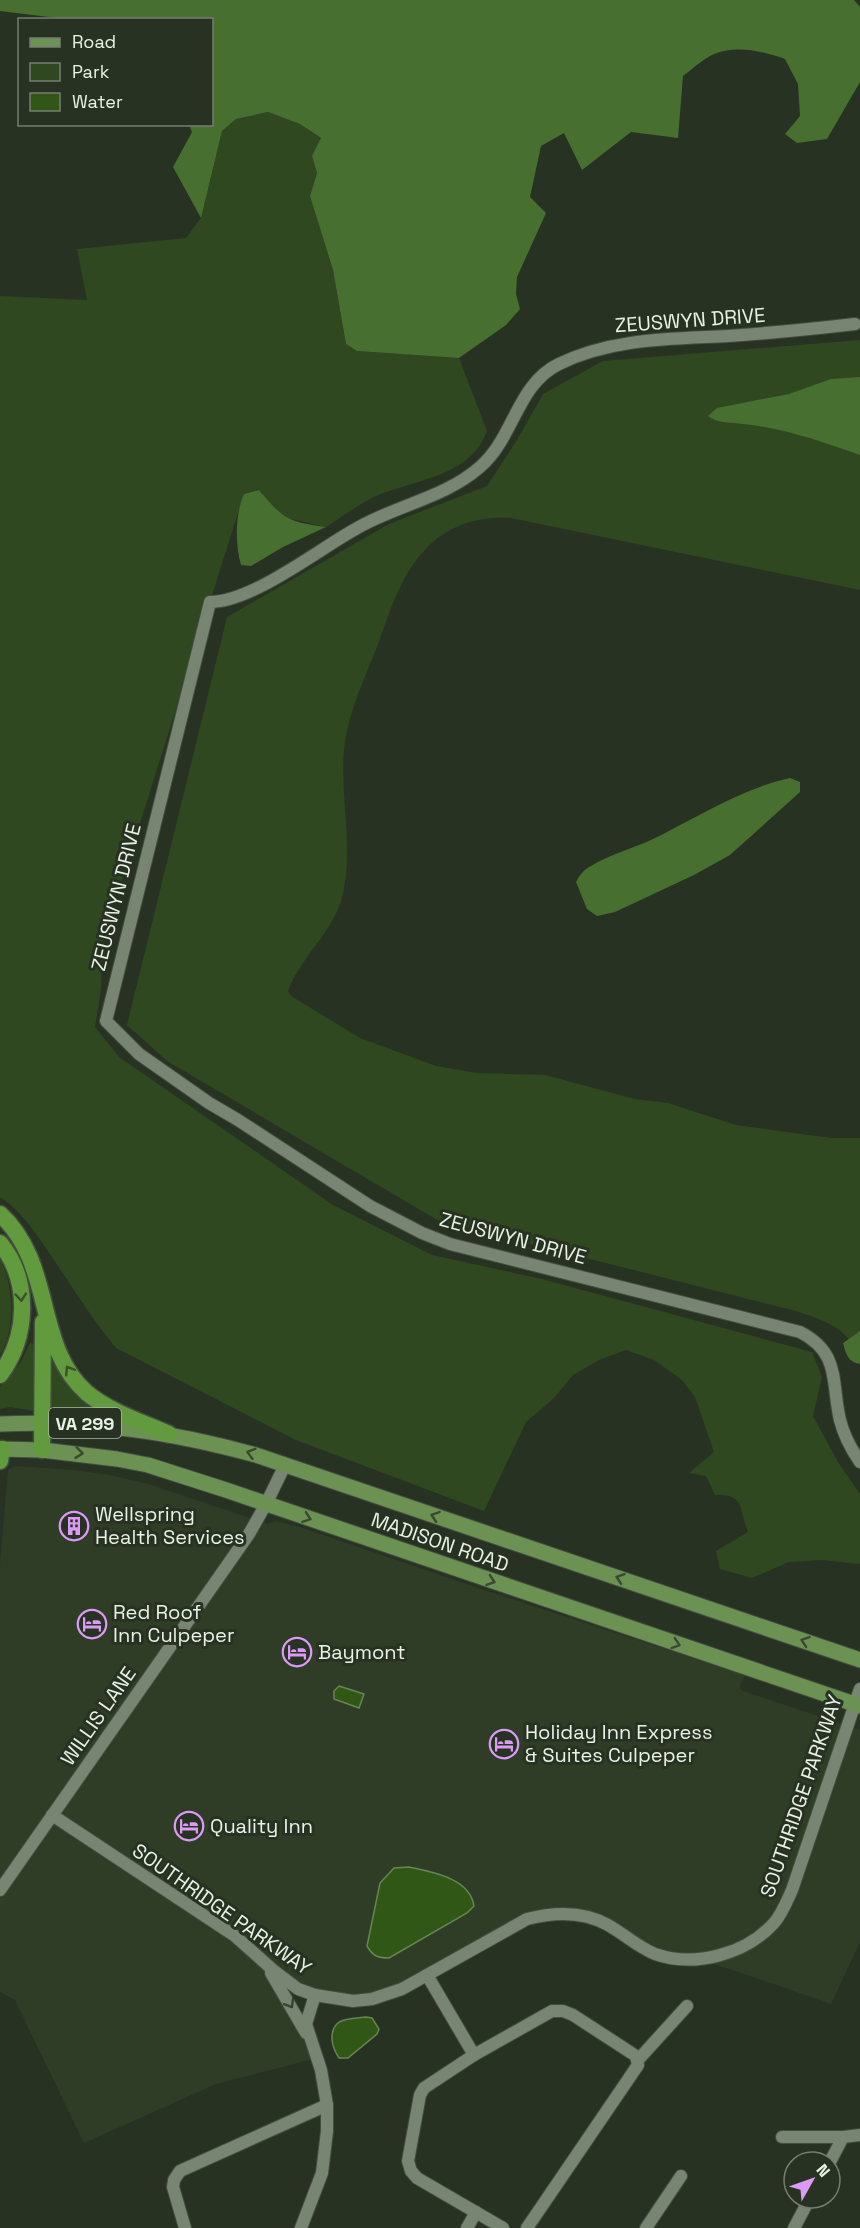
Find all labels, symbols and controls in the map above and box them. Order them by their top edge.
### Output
legend [18,18,213,126]
text: Road [72,30,116,53]
text: Park [72,60,110,83]
text: Water [72,90,123,113]
street label: ZEUSWYN DRIVE [614,302,766,338]
street label: ZEUSWYN DRIVE [85,821,147,973]
street label: ZEUSWYN DRIVE [437,1206,589,1270]
one-way arrow [14,1292,27,1301]
one-way arrow [64,1366,76,1376]
road number: VA 299 [49,1408,121,1438]
one-way arrow [75,1447,84,1459]
one-way arrow [246,1448,256,1460]
place label: Wellspring Health Services [95,1501,245,1550]
street label: MADISON ROAD [368,1506,512,1578]
building icon: Wellspring Health Services [58,1510,90,1542]
one-way arrow [430,1510,441,1523]
one-way arrow [301,1511,312,1524]
one-way arrow [615,1573,626,1586]
one-way arrow [485,1574,496,1587]
place label: Red Roof Inn Culpeper [113,1599,235,1648]
hotel icon: Red Roof Inn Culpeper [76,1608,108,1640]
hotel icon: Baymont [281,1636,313,1668]
one-way arrow [800,1636,811,1648]
one-way arrow [670,1637,681,1649]
place label: Baymont [318,1639,405,1665]
street label: WILLIS LANE [54,1662,142,1770]
street label: SOUTHRIDGE PARKWAY [754,1691,848,1901]
place label: Holiday Inn Express & Suites Culpeper [525,1719,712,1768]
hotel icon: Holiday Inn Express & Suites Culpeper [488,1728,520,1760]
hotel icon: Quality Inn [173,1810,205,1842]
place label: Quality Inn [210,1813,313,1839]
street label: SOUTHRIDGE PARKWAY [127,1837,317,1981]
one-way arrow [282,1998,294,2008]
north arrow [782,2150,842,2210]
text: N [812,2160,835,2182]

